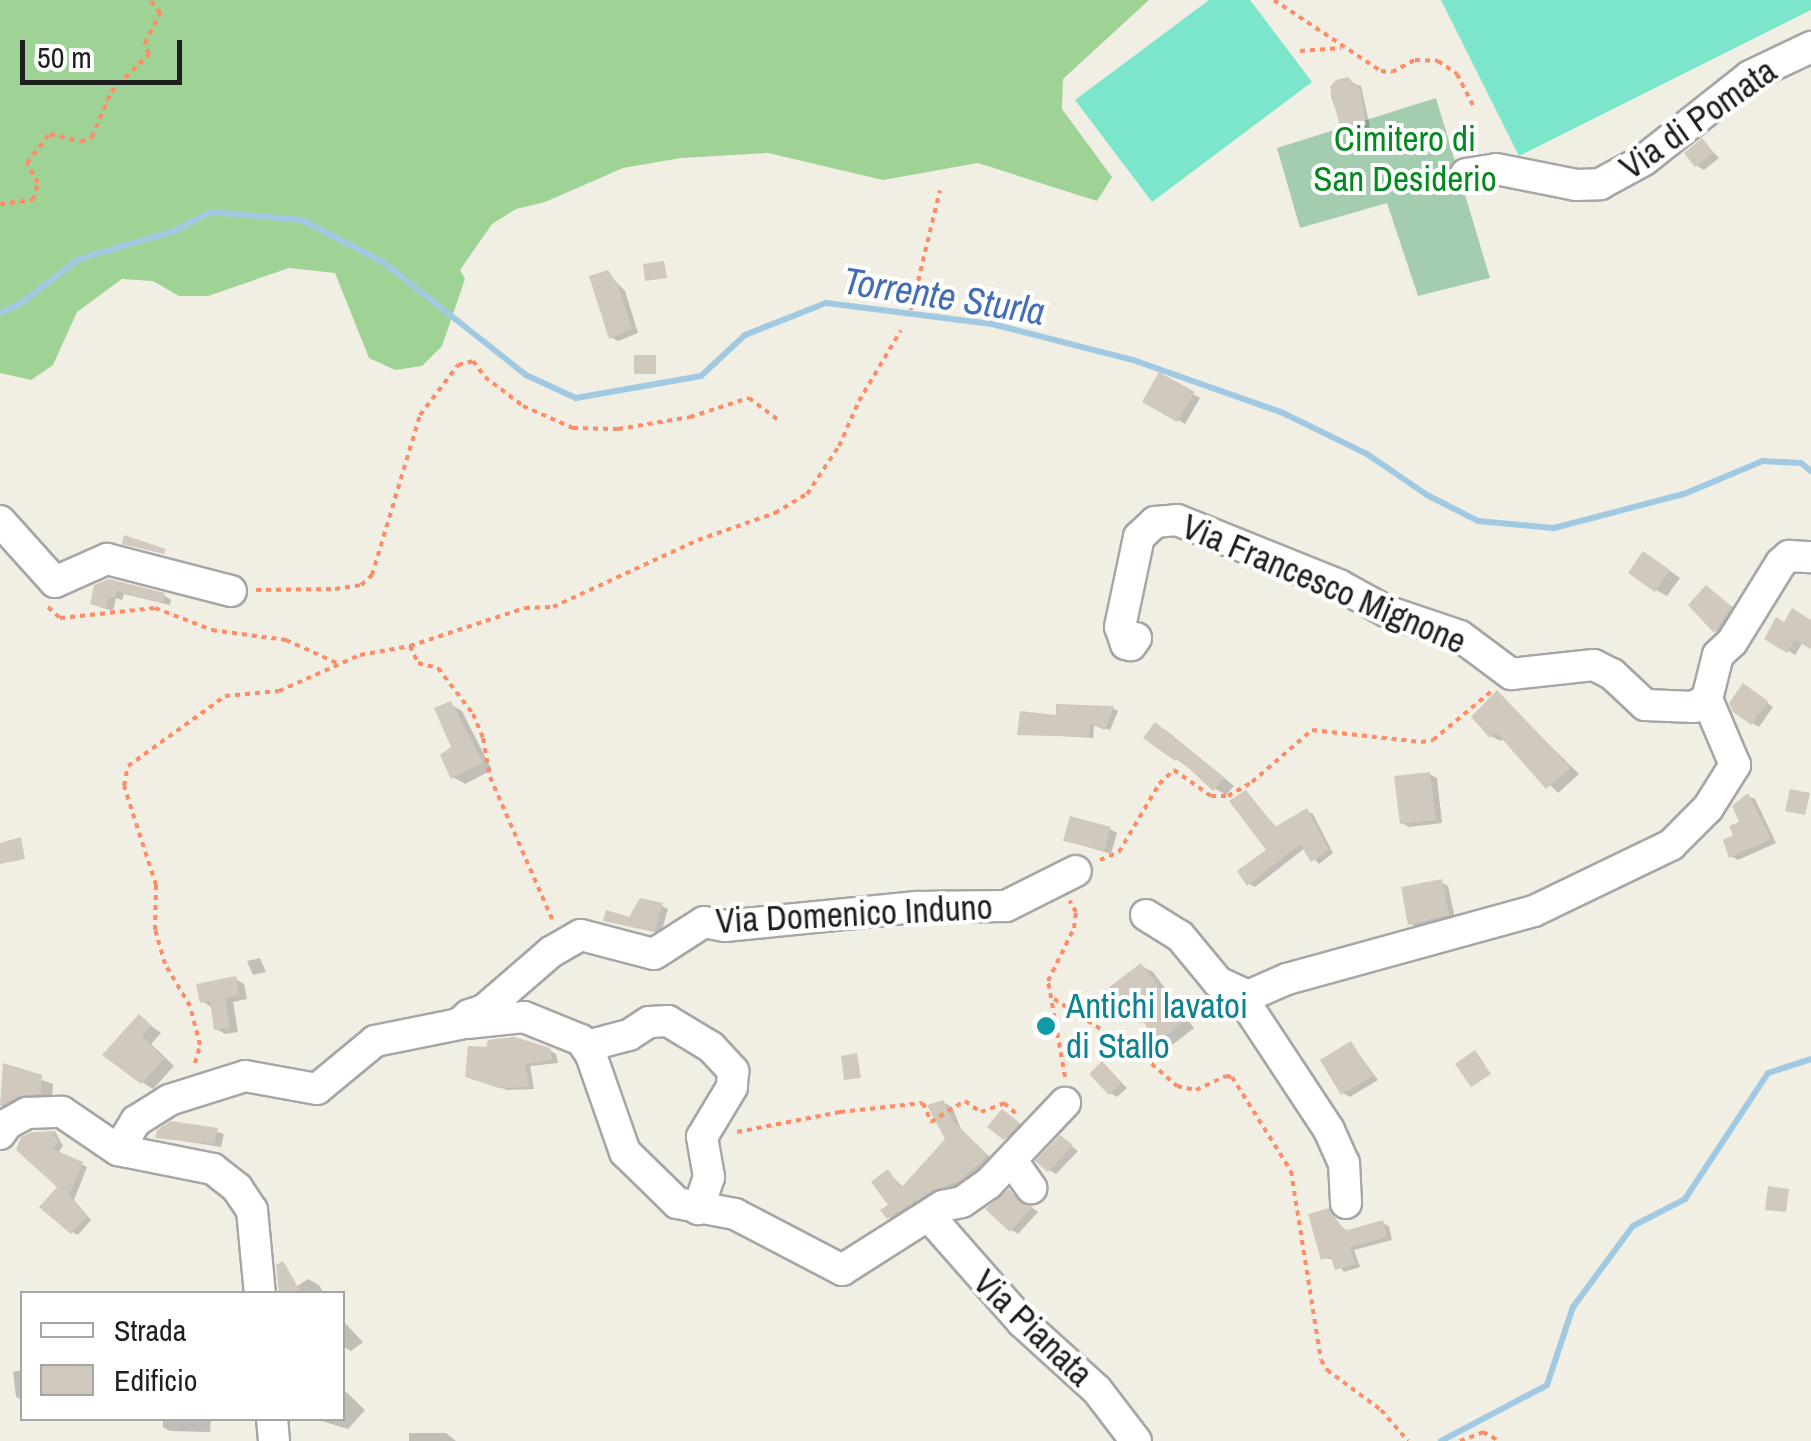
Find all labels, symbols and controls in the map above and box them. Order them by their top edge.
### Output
scale bar [25,20,188,82]
text: 50 m [37,37,92,77]
street label: Via di Pomata [1612,50,1784,188]
park label: Cimitero di San Desiderio [1313,118,1497,200]
water label: Torrente Sturla [840,258,1048,334]
street label: Via Francesco Mignone [1176,505,1472,663]
street label: Via Domenico Induno [715,886,993,942]
place label: Antichi lavatoi di Stallo [1066,985,1248,1067]
marker: Antichi lavatoi di Stallo [1035,1015,1057,1037]
street label: Via Pianata [965,1261,1101,1395]
legend [20,1291,345,1421]
text: Strada [114,1310,186,1350]
text: Edificio [114,1360,197,1400]

